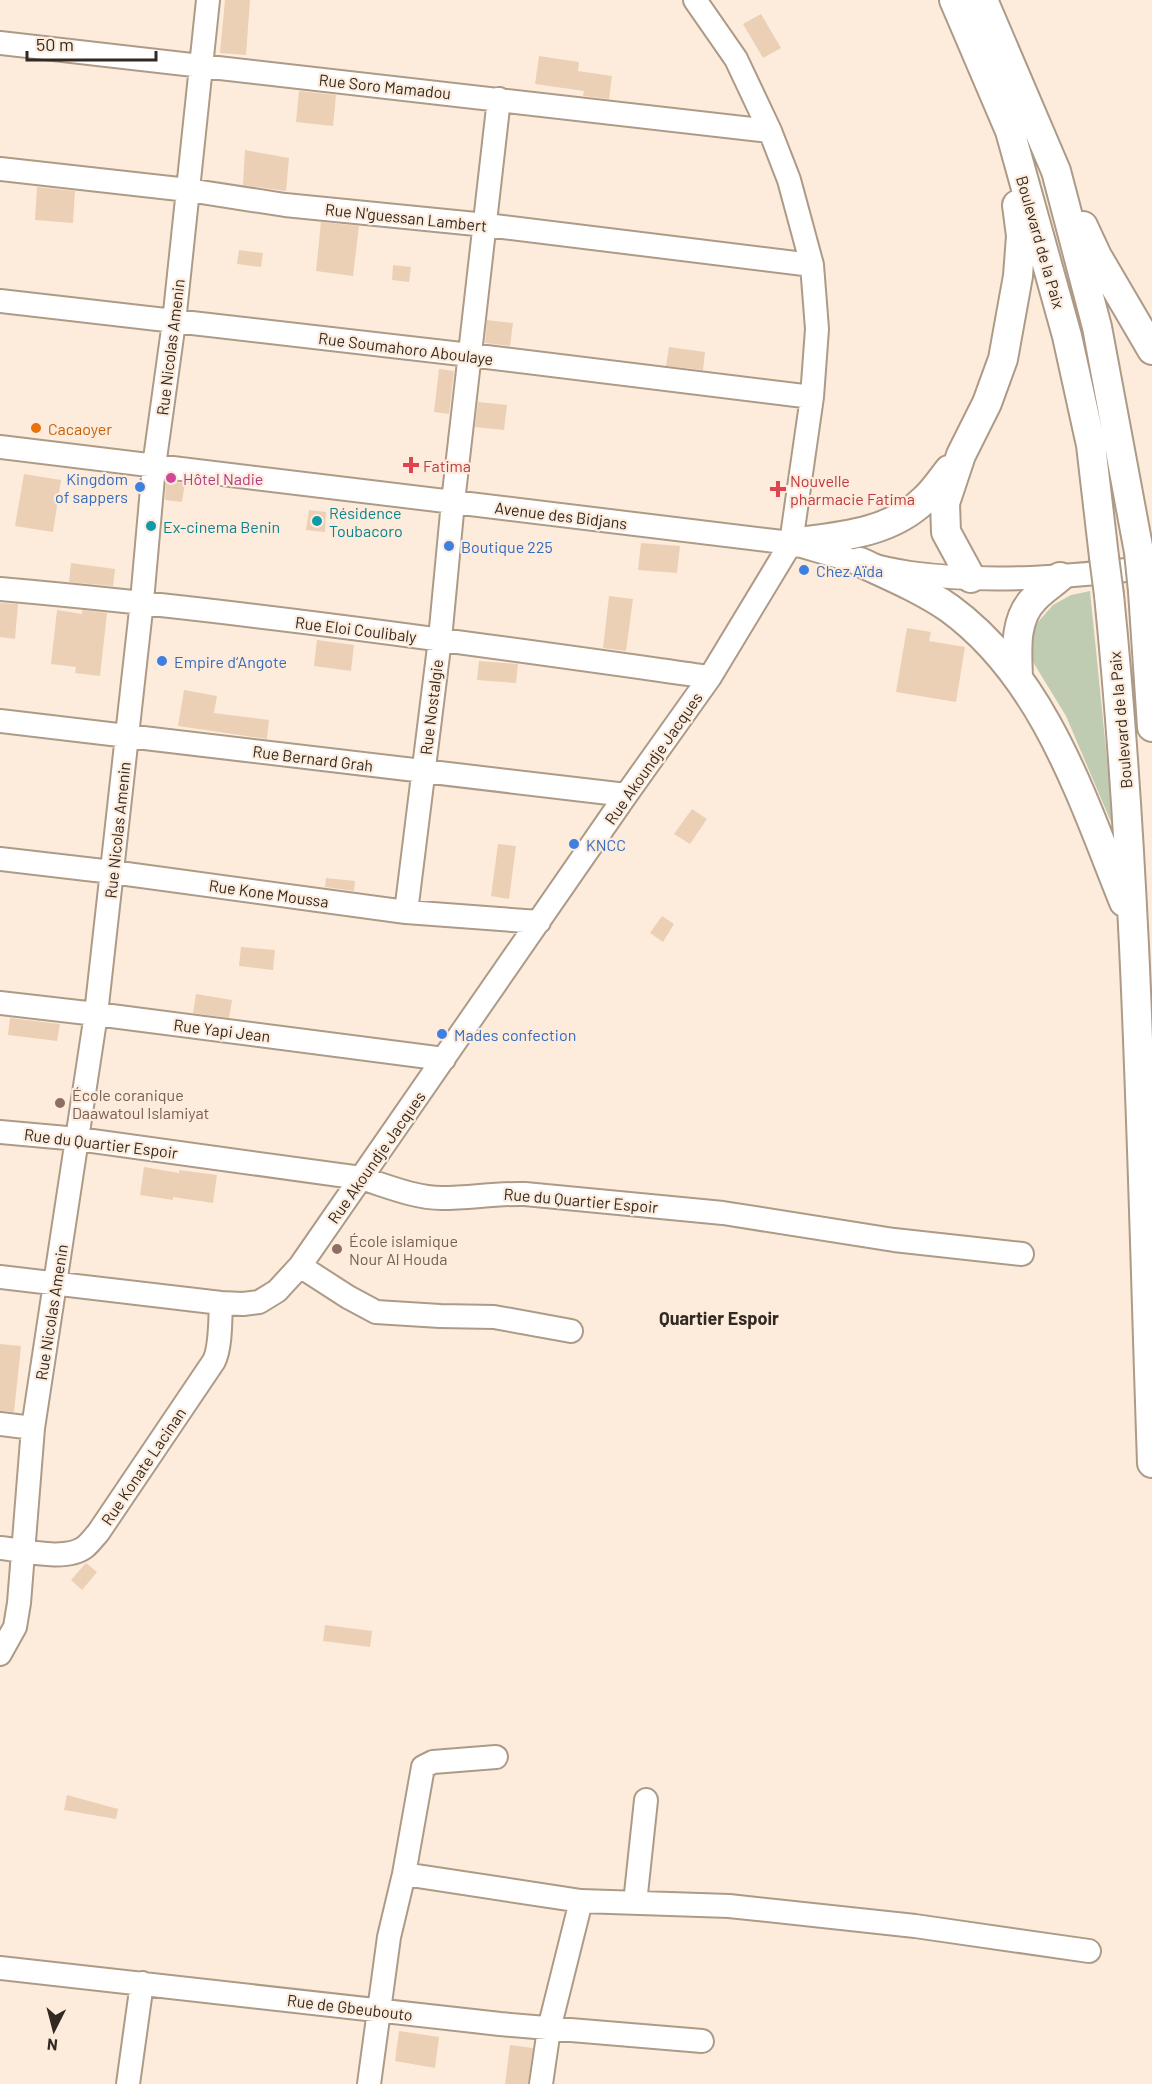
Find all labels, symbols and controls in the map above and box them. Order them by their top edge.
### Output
scale bar [27,24,156,62]
text: 50 m [36,33,74,55]
street label: Rue Soro Mamadou [318,70,452,102]
street label: Boulevard de la Paix [1013,173,1069,311]
street label: Rue N'guessan Lambert [324,199,488,235]
street label: Rue Nicolas Amenin [152,278,188,416]
street label: Rue Soumahoro Aboulaye [317,328,495,368]
place label: Cacaoyer [48,419,112,438]
marker: Cacaoyer [29,421,43,435]
place label: Fatima [423,456,471,475]
marker: Fatima [404,458,418,472]
place label: Kingdom of sappers [55,469,128,506]
place label: Hôtel Nadie [183,469,263,488]
marker: Hôtel Nadie [164,471,178,485]
place label: Nouvelle pharmacie Fatima [790,471,915,508]
marker: Kingdom of sappers [133,480,147,494]
marker: Nouvelle pharmacie Fatima [771,482,785,496]
street label: Avenue des Bidjans [494,497,628,533]
place label: Résidence Toubacoro [329,503,403,540]
marker: Résidence Toubacoro [310,514,324,528]
place label: Ex-cinema Benin [163,517,280,536]
marker: Ex-cinema Benin [144,519,158,533]
place label: Boutique 225 [461,537,553,556]
marker: Boutique 225 [442,539,456,553]
place label: Chez Aïda [816,561,883,580]
marker: Chez Aïda [797,563,811,577]
street label: Rue Eloi Coulibaly [294,612,418,646]
street label: Boulevard de la Paix [1105,650,1135,789]
place label: Empire d‘Angote [174,652,287,671]
marker: Empire d‘Angote [155,654,169,668]
street label: Rue Nostalgie [416,658,446,756]
street label: Rue Akoundje Jacques [600,688,706,828]
street label: Rue Bernard Grah [252,741,374,775]
street label: Rue Nicolas Amenin [100,761,134,899]
place label: KNCC [586,835,626,854]
marker: KNCC [567,837,581,851]
street label: Rue Kone Moussa [208,875,330,911]
street label: Rue Yapi Jean [173,1015,271,1045]
place label: Mades confection [454,1025,576,1044]
marker: Mades confection [435,1027,449,1041]
place label: École coranique Daawatoul Islamiyat [72,1085,209,1122]
street label: Rue Akoundje Jacques [323,1087,429,1227]
marker: École coranique Daawatoul Islamiyat [53,1096,67,1110]
street label: Rue du Quartier Espoir [23,1124,179,1162]
street label: Rue du Quartier Espoir [503,1184,659,1216]
place label: École islamique Nour Al Houda [349,1231,458,1268]
marker: École islamique Nour Al Houda [330,1242,344,1256]
street label: Rue Nicolas Amenin [31,1243,71,1381]
district label: Quartier Espoir [659,1307,779,1329]
street label: Rue Konate Lacinan [97,1404,189,1528]
street label: Rue de Gbeubouto [286,1990,414,2024]
north arrow [24,2000,84,2060]
text: N [46,2035,59,2055]

